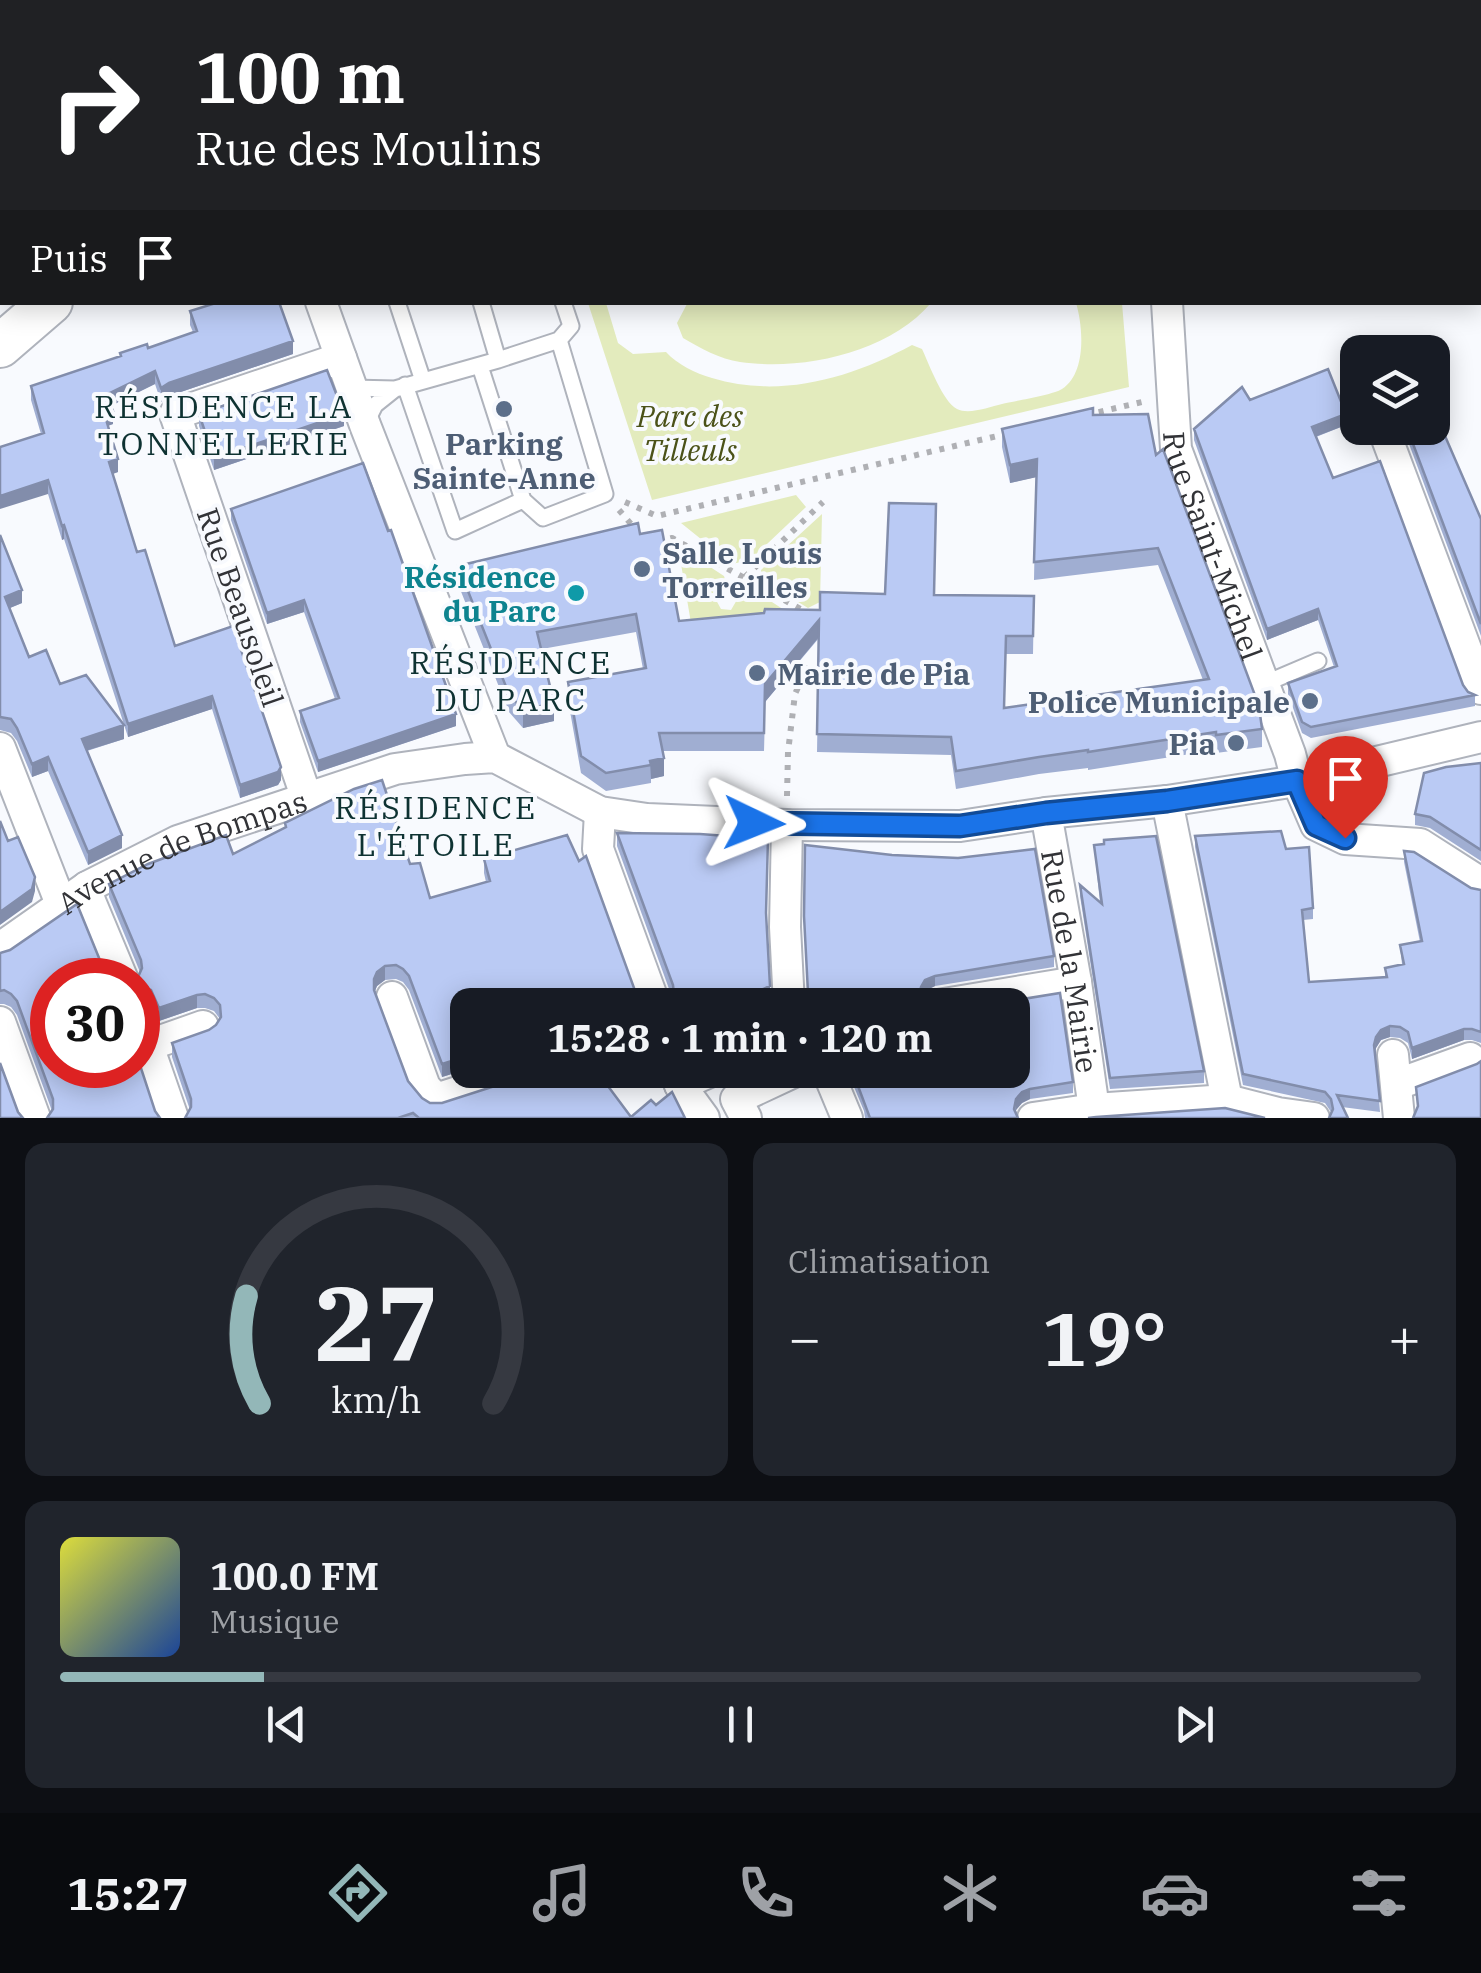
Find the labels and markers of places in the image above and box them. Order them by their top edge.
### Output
marker: Parking Sainte-Anne [493,398,515,420]
place label: Parking Sainte-Anne [412,424,596,497]
place label: Salle Louis Torreilles [662,533,822,606]
place label: Résidence du Parc [404,557,556,630]
marker: Salle Louis Torreilles [631,558,653,580]
marker: Résidence du Parc [565,582,587,604]
place label: Mairie de Pia [777,654,970,693]
marker: Mairie de Pia [746,662,768,684]
place label: Police Municipale [1028,682,1290,721]
marker: Police Municipale [1299,690,1321,712]
place label: Pia [1168,724,1216,763]
marker: Pia [1225,732,1247,754]
pin [1303,736,1388,839]

